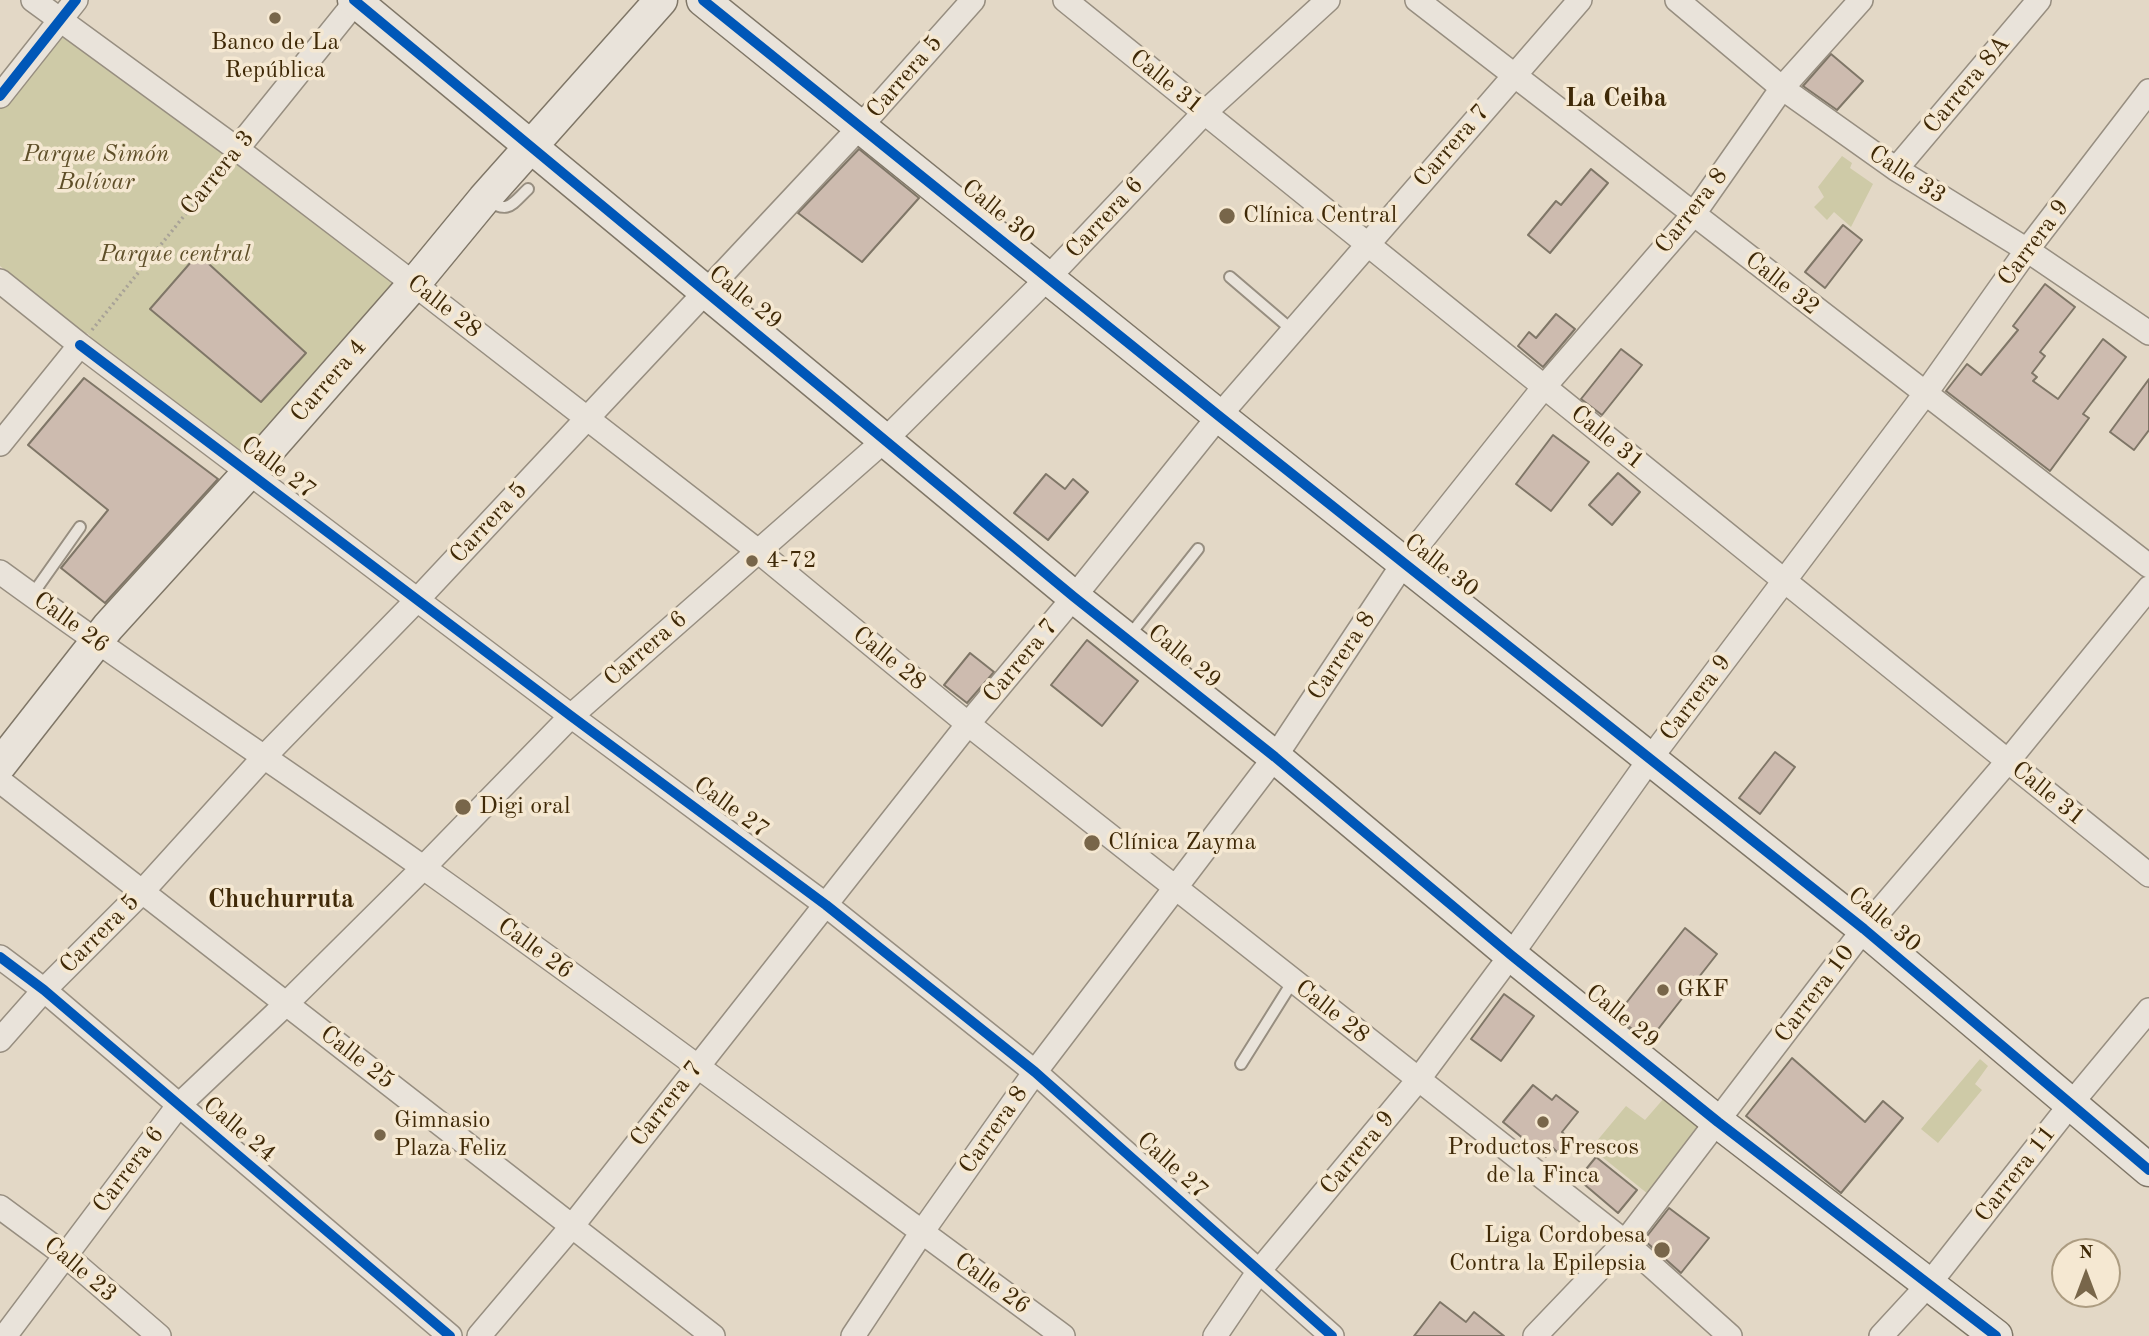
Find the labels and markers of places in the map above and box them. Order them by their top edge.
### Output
marker: Banco de La República [267,10,283,26]
place label: Banco de La República [211,29,339,85]
place label: Clínica Central [1243,202,1397,230]
marker: Clínica Central [1217,206,1237,226]
place label: 4-72 [766,547,817,575]
marker: 4-72 [744,553,760,569]
place label: Digi oral [479,793,570,821]
marker: Digi oral [453,797,473,817]
place label: Clínica Zayma [1108,829,1256,857]
marker: Clínica Zayma [1082,833,1102,853]
place label: GKF [1677,976,1729,1004]
marker: GKF [1655,982,1671,998]
place label: Gimnasio Plaza Feliz [394,1107,507,1163]
marker: Productos Frescos de la Finca [1535,1114,1551,1130]
marker: Gimnasio Plaza Feliz [372,1127,388,1143]
place label: Productos Frescos de la Finca [1447,1134,1639,1190]
place label: Liga Cordobesa Contra la Epilepsia [1449,1222,1646,1278]
marker: Liga Cordobesa Contra la Epilepsia [1652,1240,1672,1260]

